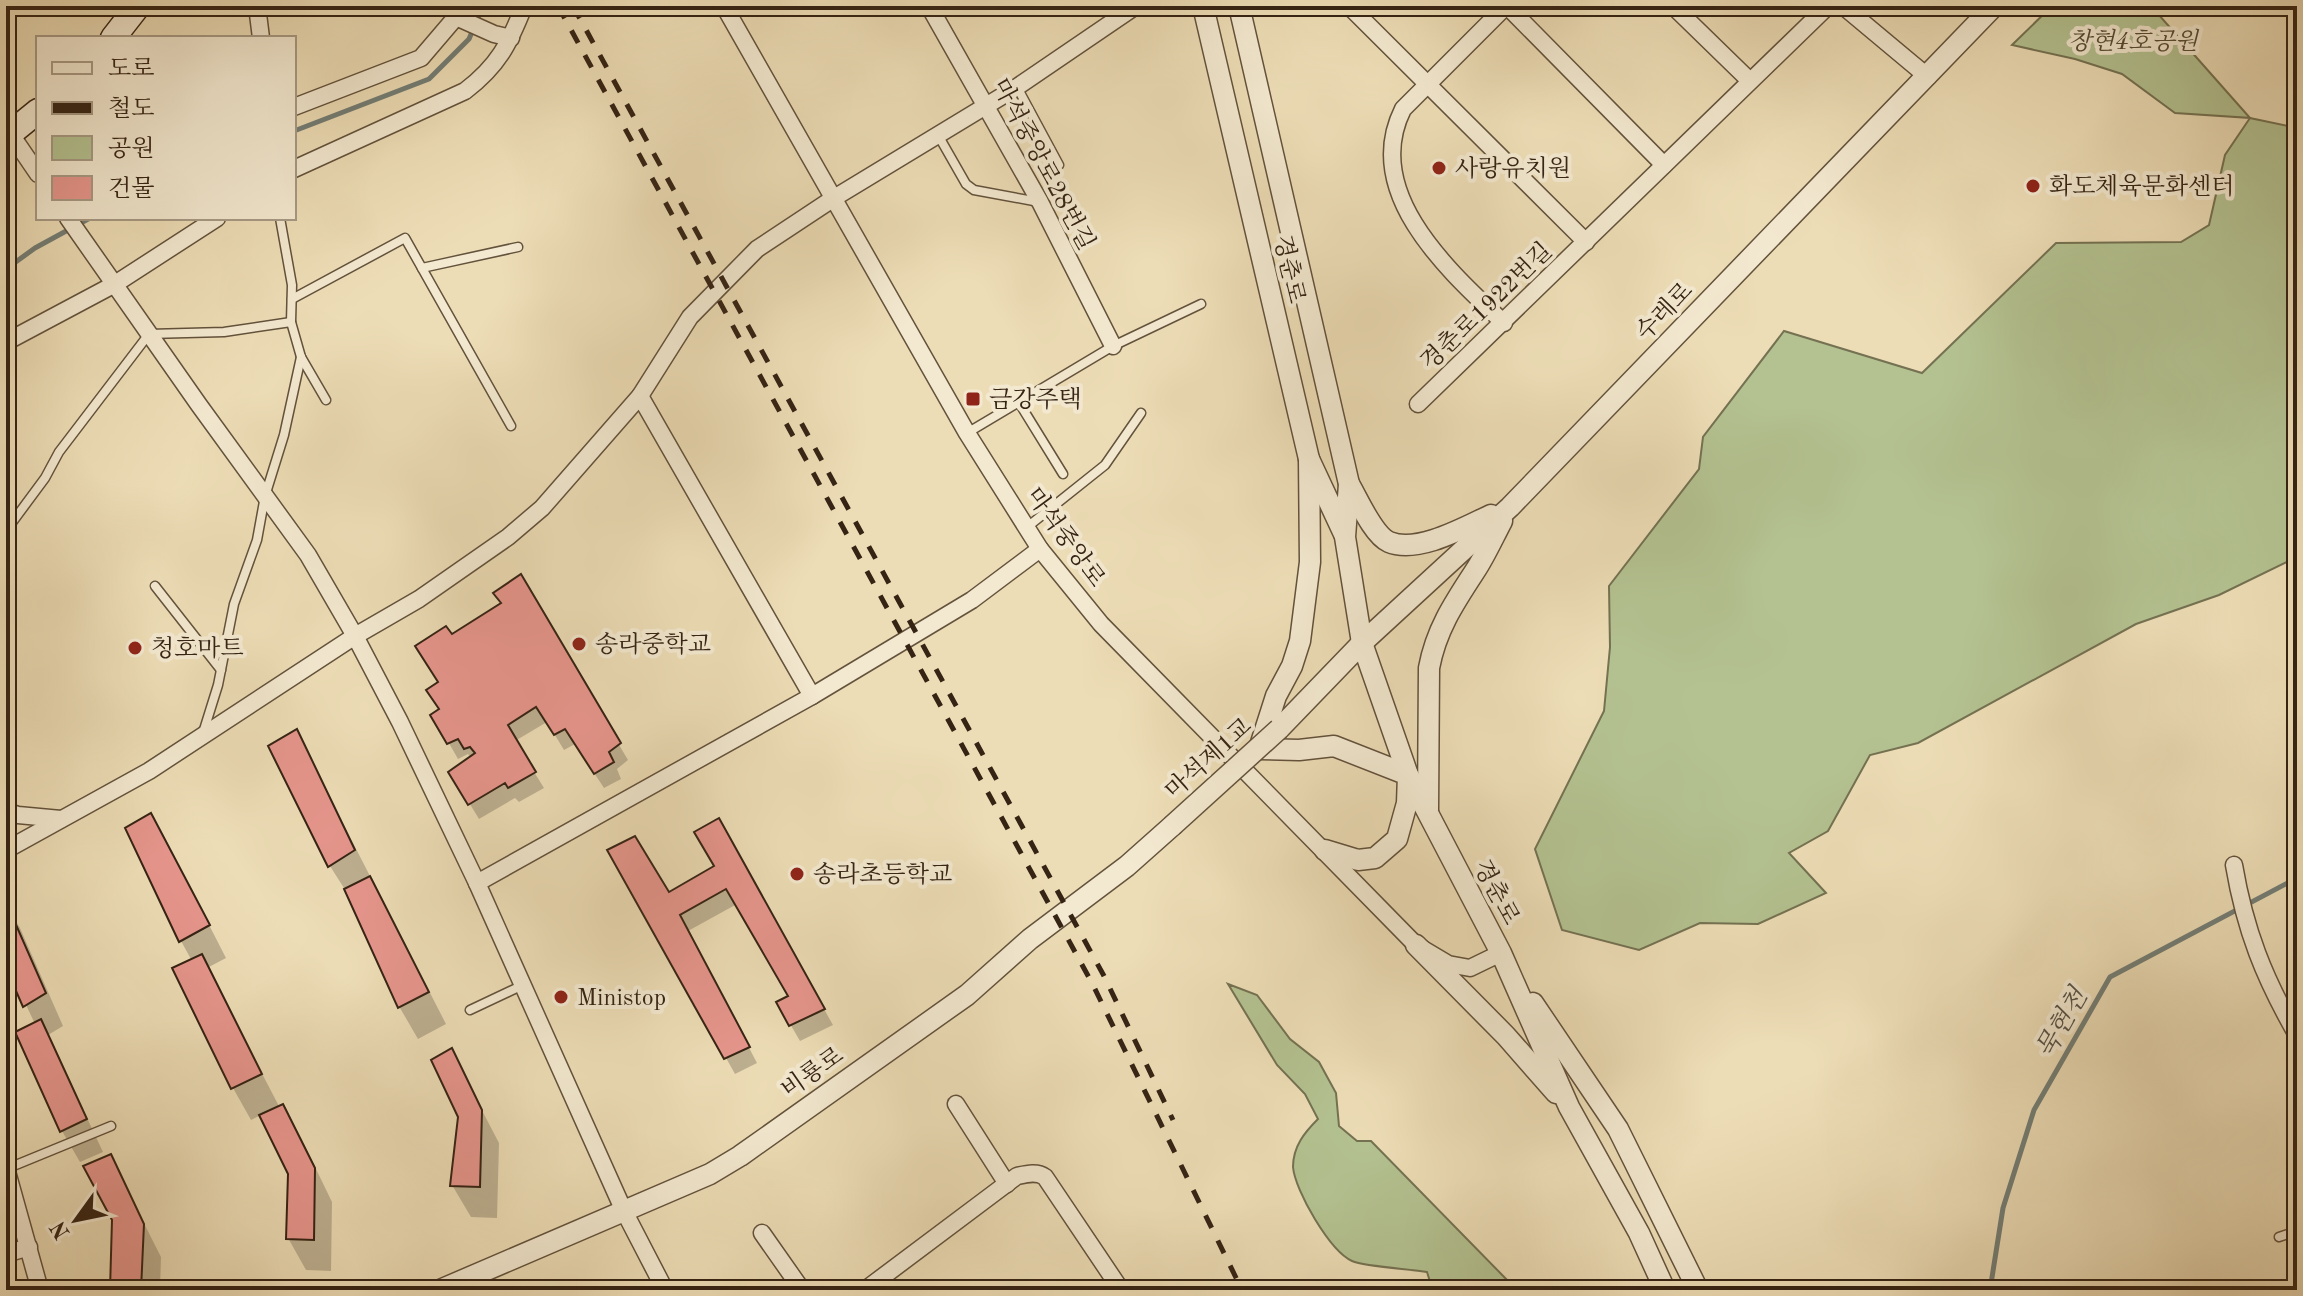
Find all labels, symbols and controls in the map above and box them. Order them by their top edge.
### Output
park label: 창현4호공원 [2068,28,2200,55]
legend [36,36,296,220]
text: 도로 [108,57,154,82]
street label: 마석중앙로28번길 [987,74,1099,255]
text: 철도 [108,96,154,122]
text: 공원 [108,136,154,162]
place label: 사랑유치원 [1455,156,1571,182]
marker: 사랑유치원 [1430,159,1448,177]
place label: 화도체육문화센터 [2049,174,2234,200]
text: 건물 [108,176,154,202]
marker: 화도체육문화센터 [2024,177,2042,195]
street label: 경춘로 [1269,232,1310,306]
street label: 경춘로1922번길 [1415,237,1557,376]
street label: 수레로 [1631,278,1698,346]
place label: 금강주택 [989,387,1082,413]
marker: 금강주택 [964,390,982,408]
street label: 마석중앙로 [1021,483,1110,592]
place label: 송라중학교 [595,631,711,658]
marker: 송라중학교 [570,635,588,653]
place label: 청호마트 [151,636,244,662]
marker: 청호마트 [126,639,144,657]
street label: 마석제1교 [1160,713,1257,804]
street label: 경춘로 [1468,855,1525,929]
place label: 송라초등학교 [813,861,952,888]
marker: 송라초등학교 [788,865,806,883]
water label: 묵현천 [2030,982,2094,1063]
place label: Ministop [577,987,666,1011]
marker: Ministop [552,988,570,1006]
street label: 비룡로 [776,1041,849,1103]
north arrow [36,1180,116,1260]
text: N [47,1217,75,1243]

